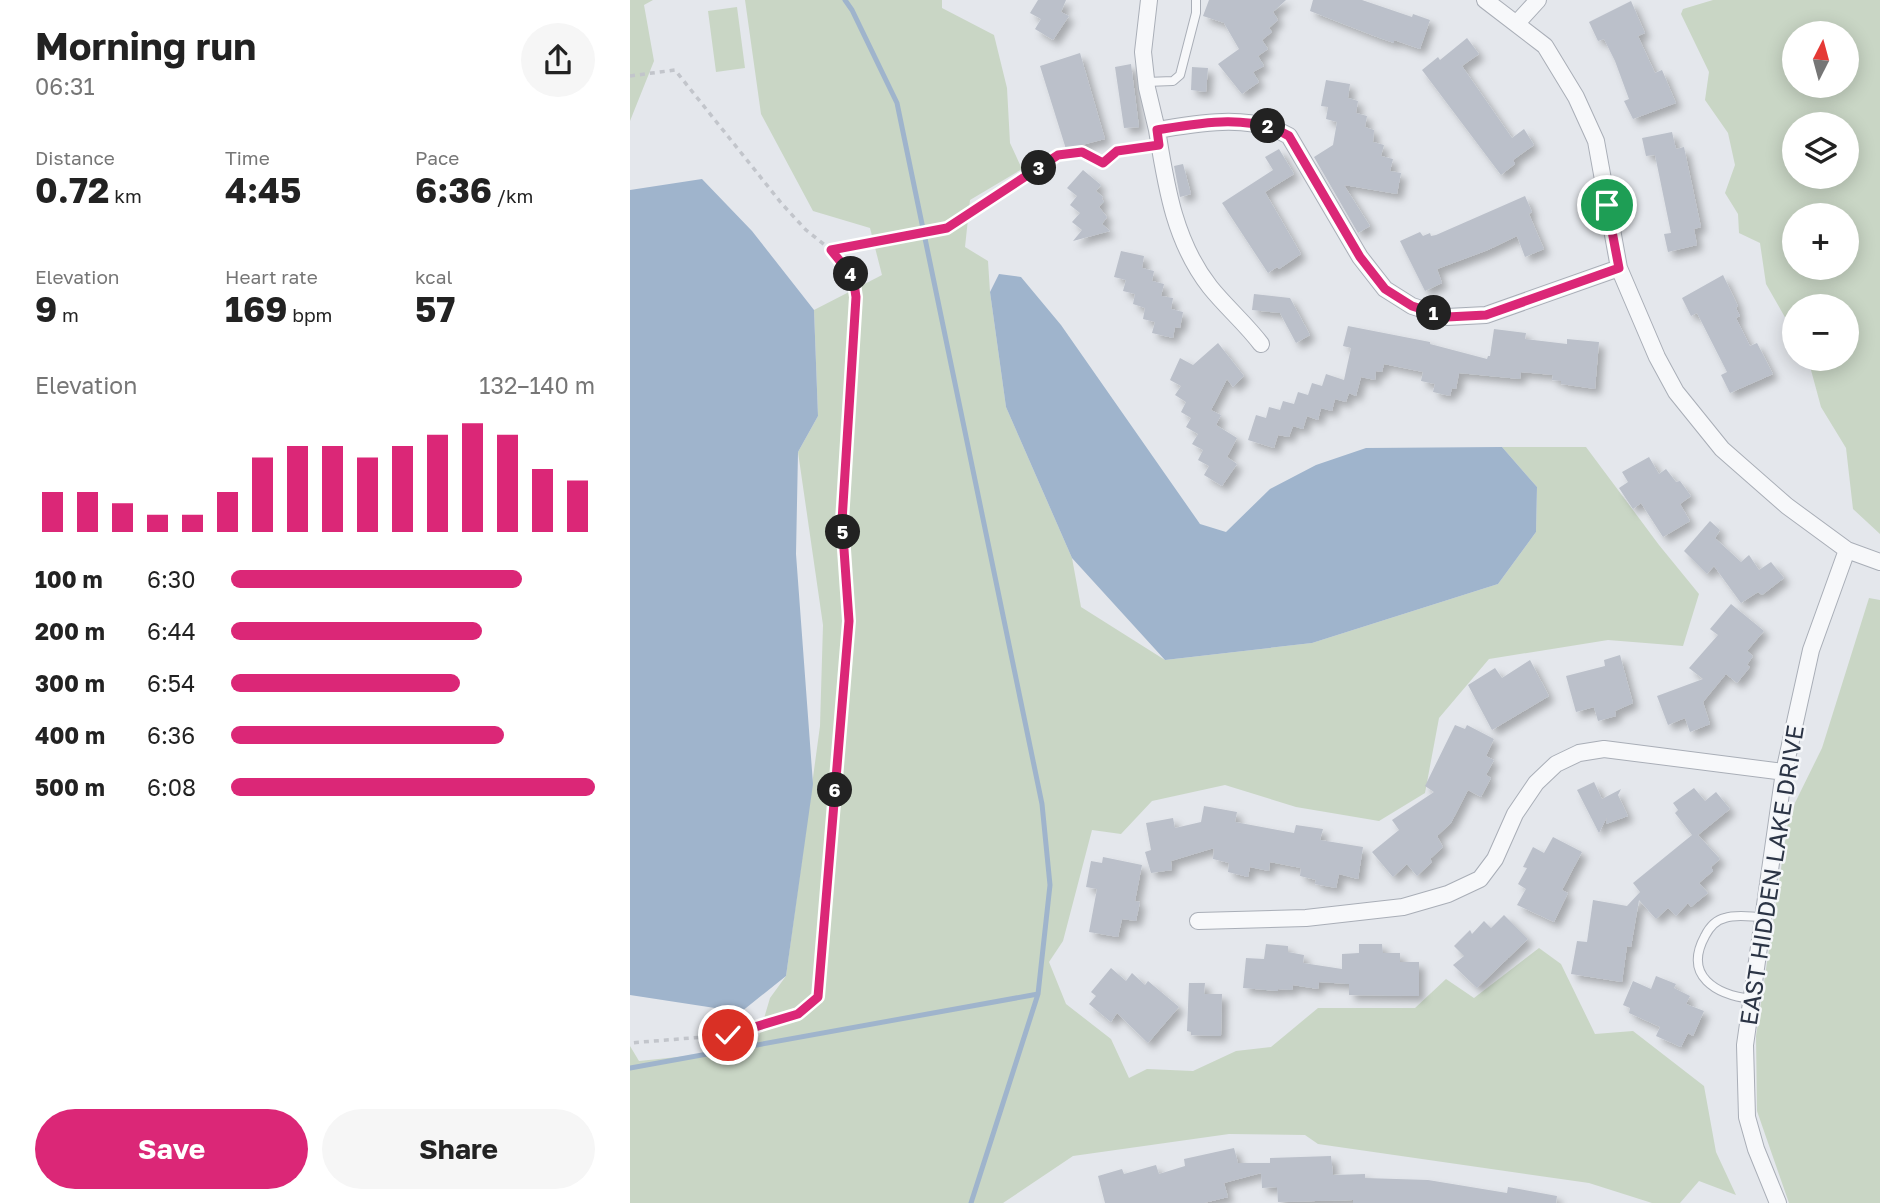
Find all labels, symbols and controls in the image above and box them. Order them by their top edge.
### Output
north arrow [1782,21,1858,98]
map controls [1782,21,1859,371]
text: Morning run [35,23,256,68]
button: share [521,23,595,97]
text: 06:31 [35,72,95,100]
pin: 2 [1250,108,1286,144]
button: layers [1782,112,1859,189]
text: 2 [1262,114,1273,137]
text: Distance [35,146,115,169]
text: Time [225,146,270,169]
text: Pace [415,146,459,169]
pin: 3 [1022,150,1056,186]
text: 3 [1033,156,1044,179]
text: 0.72 [35,169,109,211]
text: 4:45 [225,169,301,211]
text: 6:36 [415,169,492,211]
pin [1577,175,1637,235]
text: km [109,184,142,207]
text: /km [492,184,533,207]
icon: arrive [1588,186,1626,224]
button: + [1782,203,1859,280]
pin: 4 [834,256,868,292]
text: 4 [845,262,856,285]
text: Elevation [35,265,120,288]
text: Heart rate [225,265,318,288]
text: kcal [415,265,453,288]
text: 9 [35,288,57,330]
text: 169 [225,288,287,330]
text: 57 [415,288,455,330]
button: − [1782,294,1859,371]
pin: 1 [1416,296,1452,330]
text: 1 [1429,301,1438,324]
text: m [57,303,79,326]
text: bpm [287,303,332,326]
text: Elevation [35,371,137,399]
text: 132–140 m [479,371,595,399]
pin: 5 [826,514,860,550]
text: 5 [837,520,848,543]
text: 100 m [35,565,103,593]
text: 6:30 [147,565,196,593]
text: 200 m [35,617,105,645]
text: 6:44 [147,617,196,645]
text: 300 m [35,669,105,697]
text: 6:54 [147,669,195,697]
text: 400 m [35,721,105,749]
text: 6:36 [147,721,195,749]
street label: EAST HIDDEN LAKE DRIVE [1733,723,1809,1027]
pin: 6 [818,772,852,808]
text: 500 m [35,773,105,801]
text: 6:08 [147,773,196,801]
text: 6 [828,778,841,801]
pin [698,1005,758,1065]
icon: check [709,1016,747,1054]
button: Save [35,1109,308,1189]
button: Share [322,1109,595,1189]

